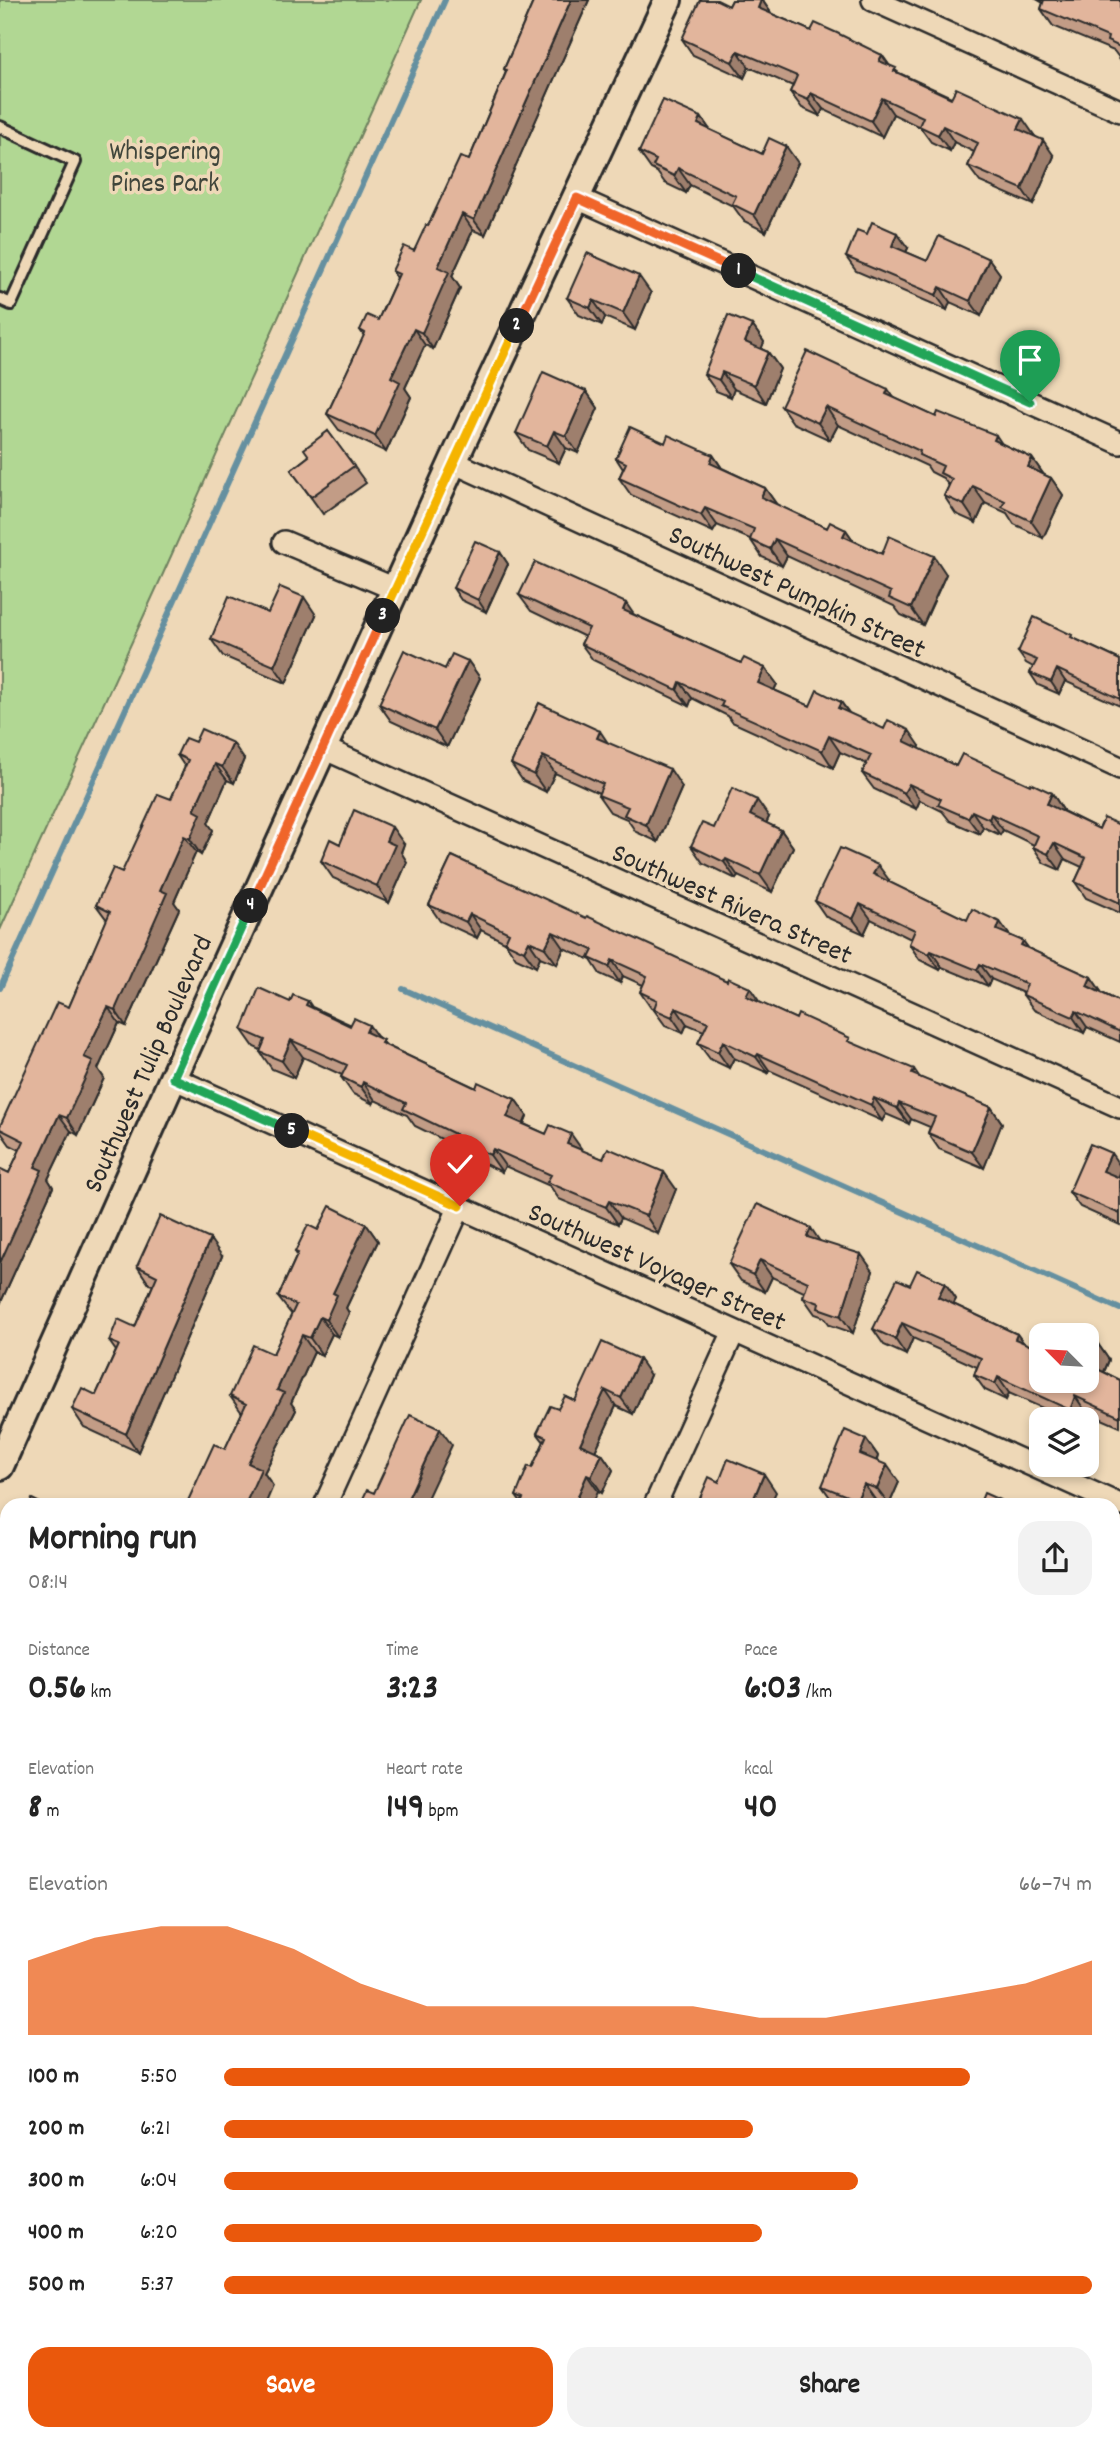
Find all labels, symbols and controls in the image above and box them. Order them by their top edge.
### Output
park label: Whispering Pines Park [109,134,221,206]
pin: 1 [722,254,756,288]
text: 1 [736,257,741,284]
pin: 2 [500,308,534,344]
text: 2 [512,312,521,339]
pin [1000,330,1060,402]
icon: arrive [1011,341,1049,379]
street label: Southwest Pumpkin Street [661,517,931,672]
pin: 3 [366,598,400,634]
text: 3 [378,602,387,629]
street label: Southwest Rivera Street [604,835,858,978]
pin: 4 [233,888,268,923]
text: 4 [247,892,254,919]
street label: Southwest Tulip Boulevard [76,930,225,1200]
pin: 5 [274,1114,310,1148]
text: 5 [287,1117,296,1144]
pin [430,1134,490,1206]
icon: check [441,1145,479,1183]
street label: Southwest Voyager Street [521,1195,791,1345]
north arrow [1029,1323,1099,1393]
map controls [1029,1323,1099,1477]
button: layers [1029,1407,1099,1477]
text: Morning run [28,1513,197,1568]
button: share [1018,1521,1092,1595]
text: 08:14 [28,1567,68,1600]
text: Distance [28,1638,90,1665]
text: Time [386,1638,419,1665]
text: Pace [744,1638,778,1665]
text: 0.56 [28,1665,86,1715]
text: 3:23 [386,1665,438,1715]
text: 6:03 [744,1665,802,1715]
text: km [86,1680,111,1707]
text: /km [802,1680,832,1707]
text: Elevation [28,1757,94,1784]
text: Heart rate [386,1757,463,1784]
text: kcal [744,1757,773,1784]
text: 8 [28,1784,42,1834]
text: 149 [386,1784,424,1834]
text: 40 [744,1784,778,1834]
text: m [42,1799,59,1826]
text: bpm [424,1799,459,1826]
text: Elevation [28,1869,108,1902]
text: 66–74 m [1019,1869,1092,1902]
text: 100 m [28,2061,79,2094]
text: 5:50 [140,2061,178,2094]
text: 200 m [28,2113,84,2146]
text: 6:21 [140,2113,170,2146]
text: 300 m [28,2165,84,2198]
text: 6:04 [140,2165,177,2198]
text: 400 m [28,2217,84,2250]
text: 6:20 [140,2217,178,2250]
text: 500 m [28,2269,85,2302]
text: 5:37 [140,2269,174,2302]
button: Save [28,2347,553,2427]
button: Share [567,2347,1092,2427]

